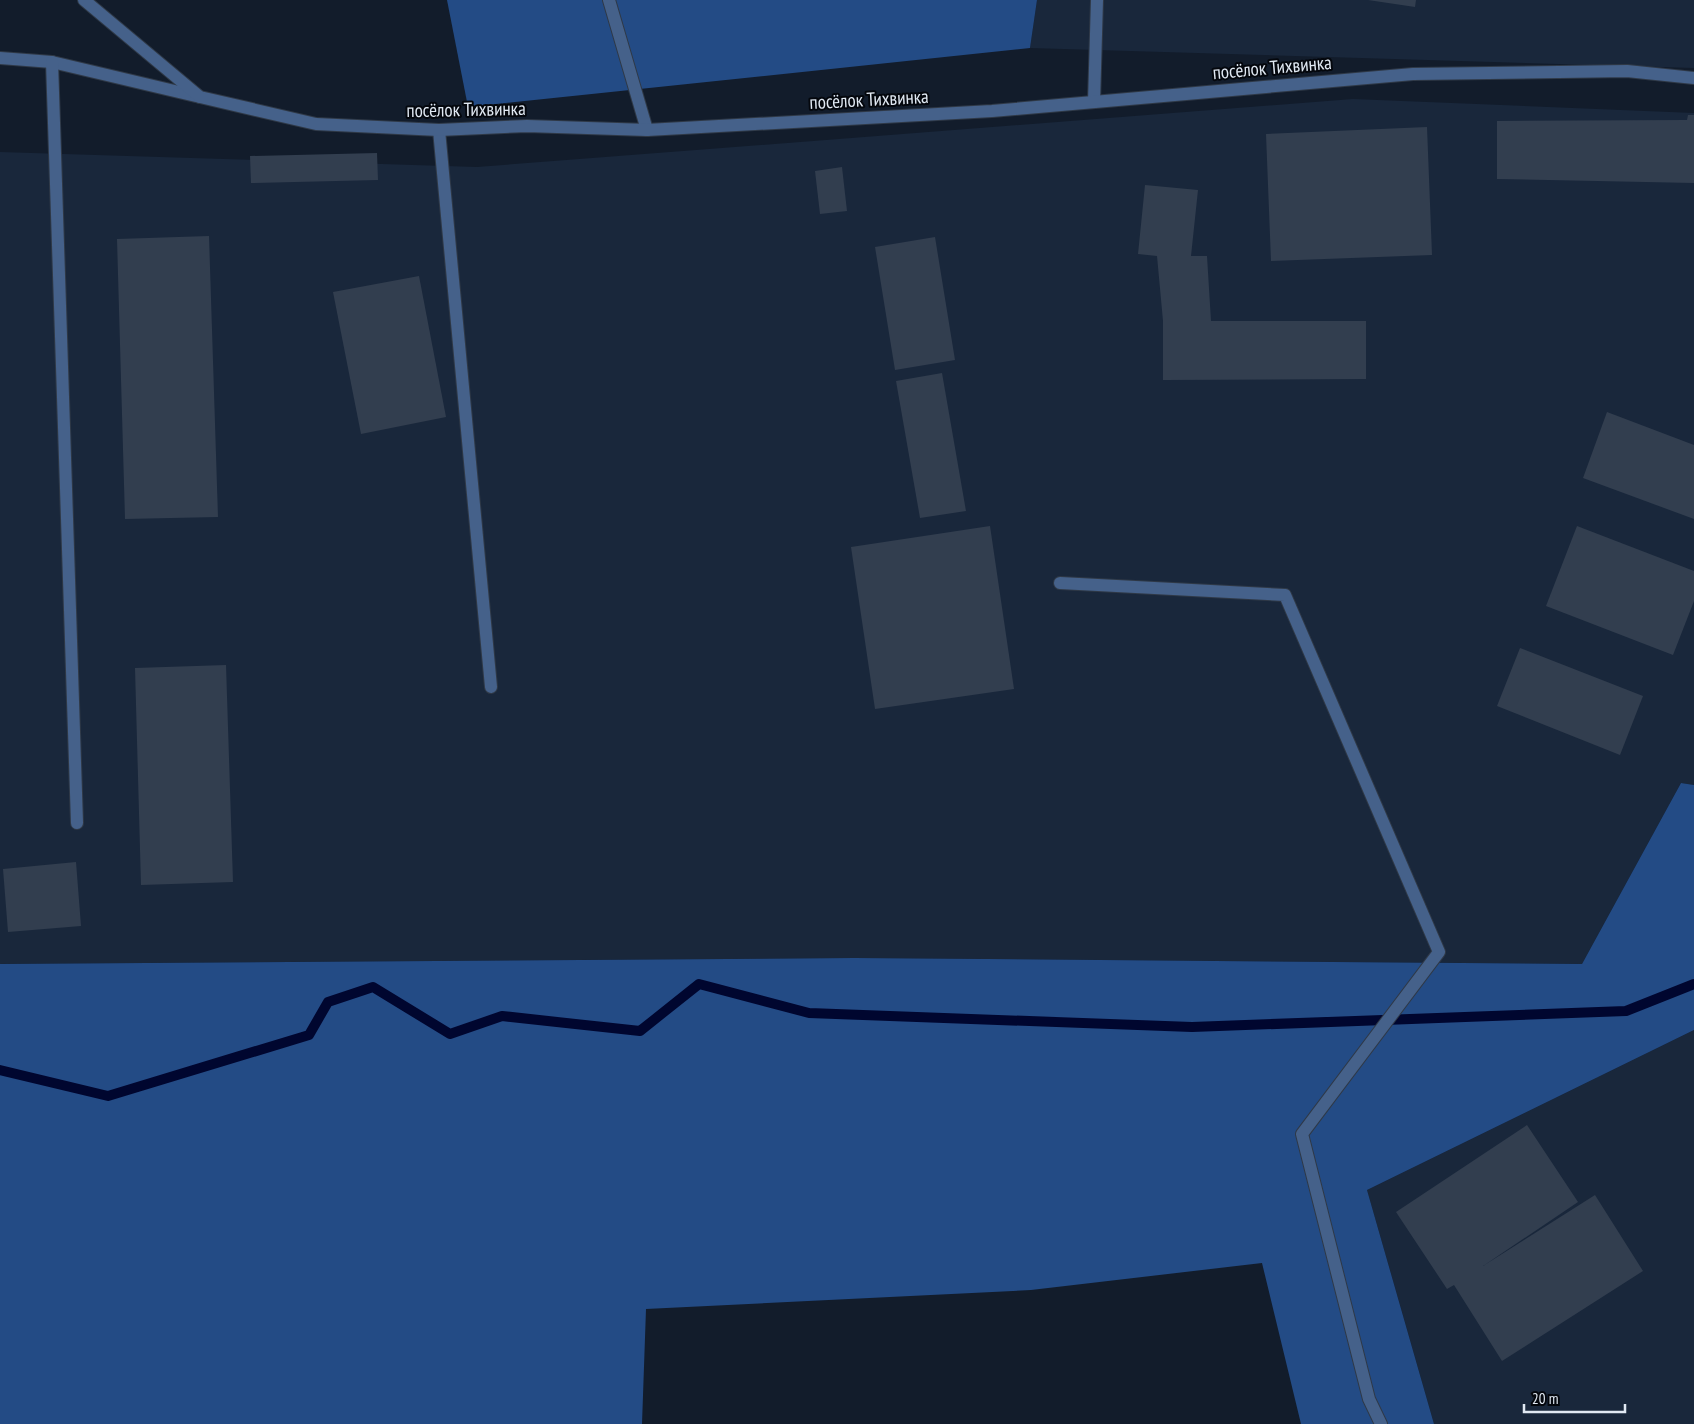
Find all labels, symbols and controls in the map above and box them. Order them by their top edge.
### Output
street label: посёлок Тихвинка [1212,50,1332,84]
street label: посёлок Тихвинка [809,84,929,114]
street label: посёлок Тихвинка [406,96,526,122]
scale bar [1524,1382,1625,1414]
text: 20 m [1532,1389,1558,1408]

